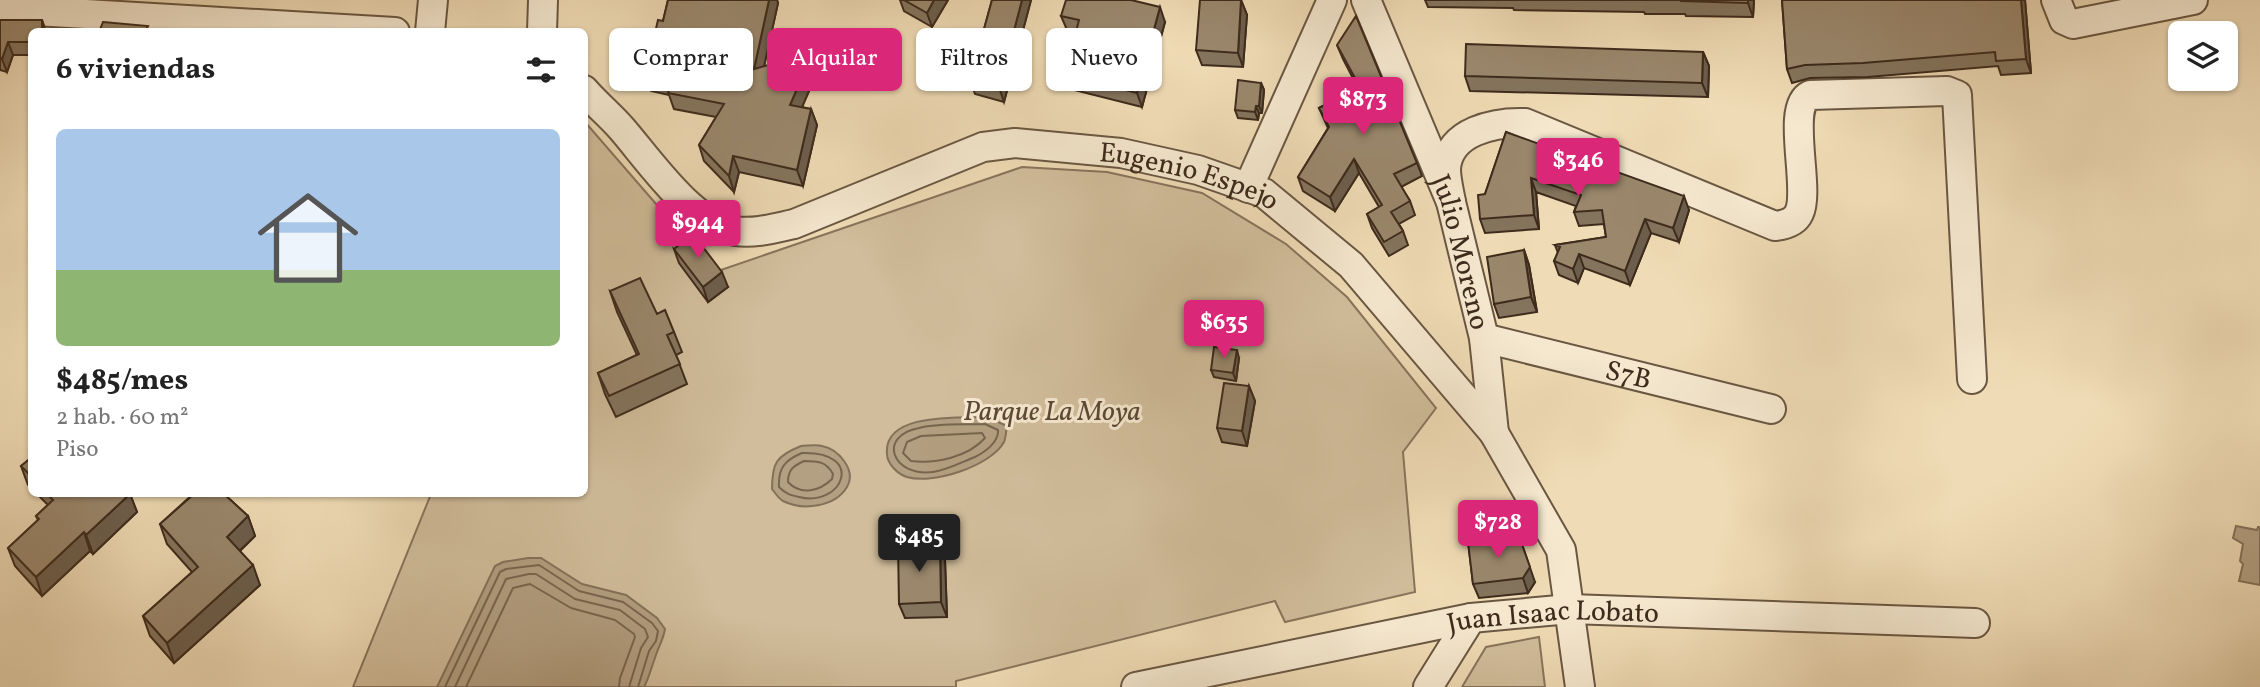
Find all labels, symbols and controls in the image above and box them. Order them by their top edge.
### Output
map controls [2168,21,2238,91]
button: layers [2168,21,2238,91]
chip: Comprar [609,28,753,91]
chip: Alquilar [767,28,902,91]
chip: Filtros [916,28,1032,91]
chip: Nuevo [1046,28,1162,91]
text: 6 viviendas [56,49,215,91]
icon: filters [522,51,560,89]
pin: $873 [1322,78,1404,137]
text: $873 [1339,84,1387,116]
street label: Eugenio Espejo [1098,134,1288,221]
pin: $346 [1537,138,1619,198]
text: $346 [1552,145,1604,177]
street label: Julio Moreno [1420,169,1498,334]
icon: home [245,175,371,301]
pin: $944 [657,201,739,260]
text: $944 [671,207,725,239]
pin: $635 [1183,300,1265,360]
text: $635 [1200,307,1248,339]
street label: S7B [1601,352,1655,401]
text: $485/mes [56,360,188,402]
park label: Parque La Moya [963,393,1141,432]
text: 2 hab. · 60 m² [56,402,189,434]
text: Piso [56,434,98,466]
pin: $728 [1457,500,1539,560]
text: $728 [1474,507,1522,539]
pin: $485 [878,514,960,574]
text: $485 [894,521,944,553]
street label: Juan Isaac Lobato [1444,592,1660,644]

